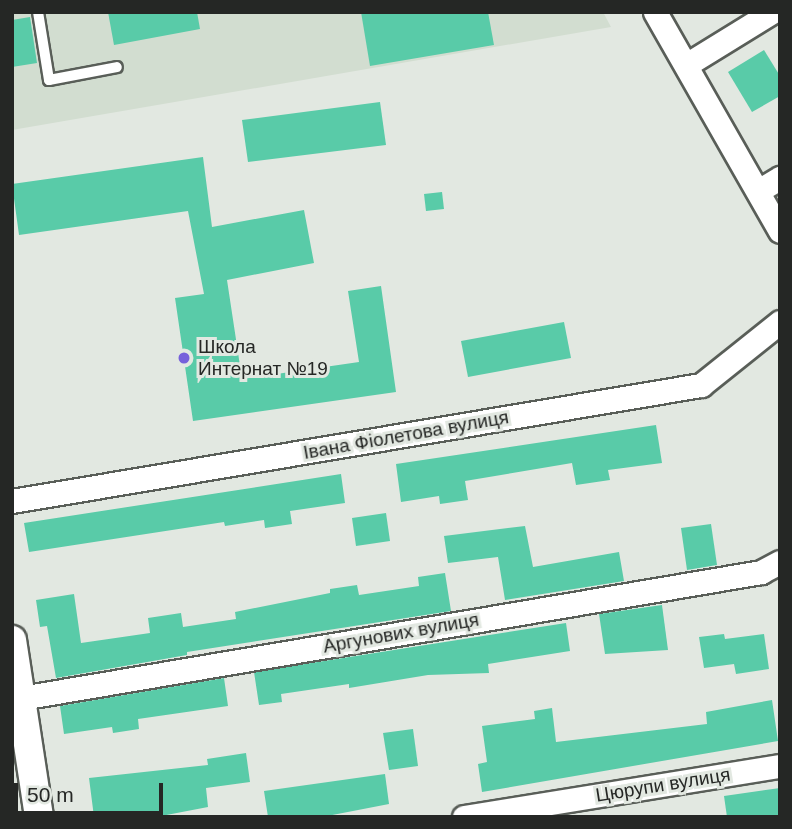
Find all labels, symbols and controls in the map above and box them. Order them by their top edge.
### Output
place label: Школа Интернат №19 [198,336,328,380]
marker: Школа Интернат №19 [176,350,192,366]
street label: Івана Фіолетова вулиця [301,406,511,464]
street label: Аргунових вулиця [321,608,481,658]
street label: Цюрупи вулиця [594,763,732,807]
scale bar [18,770,166,814]
text: 50 m [27,783,74,806]

